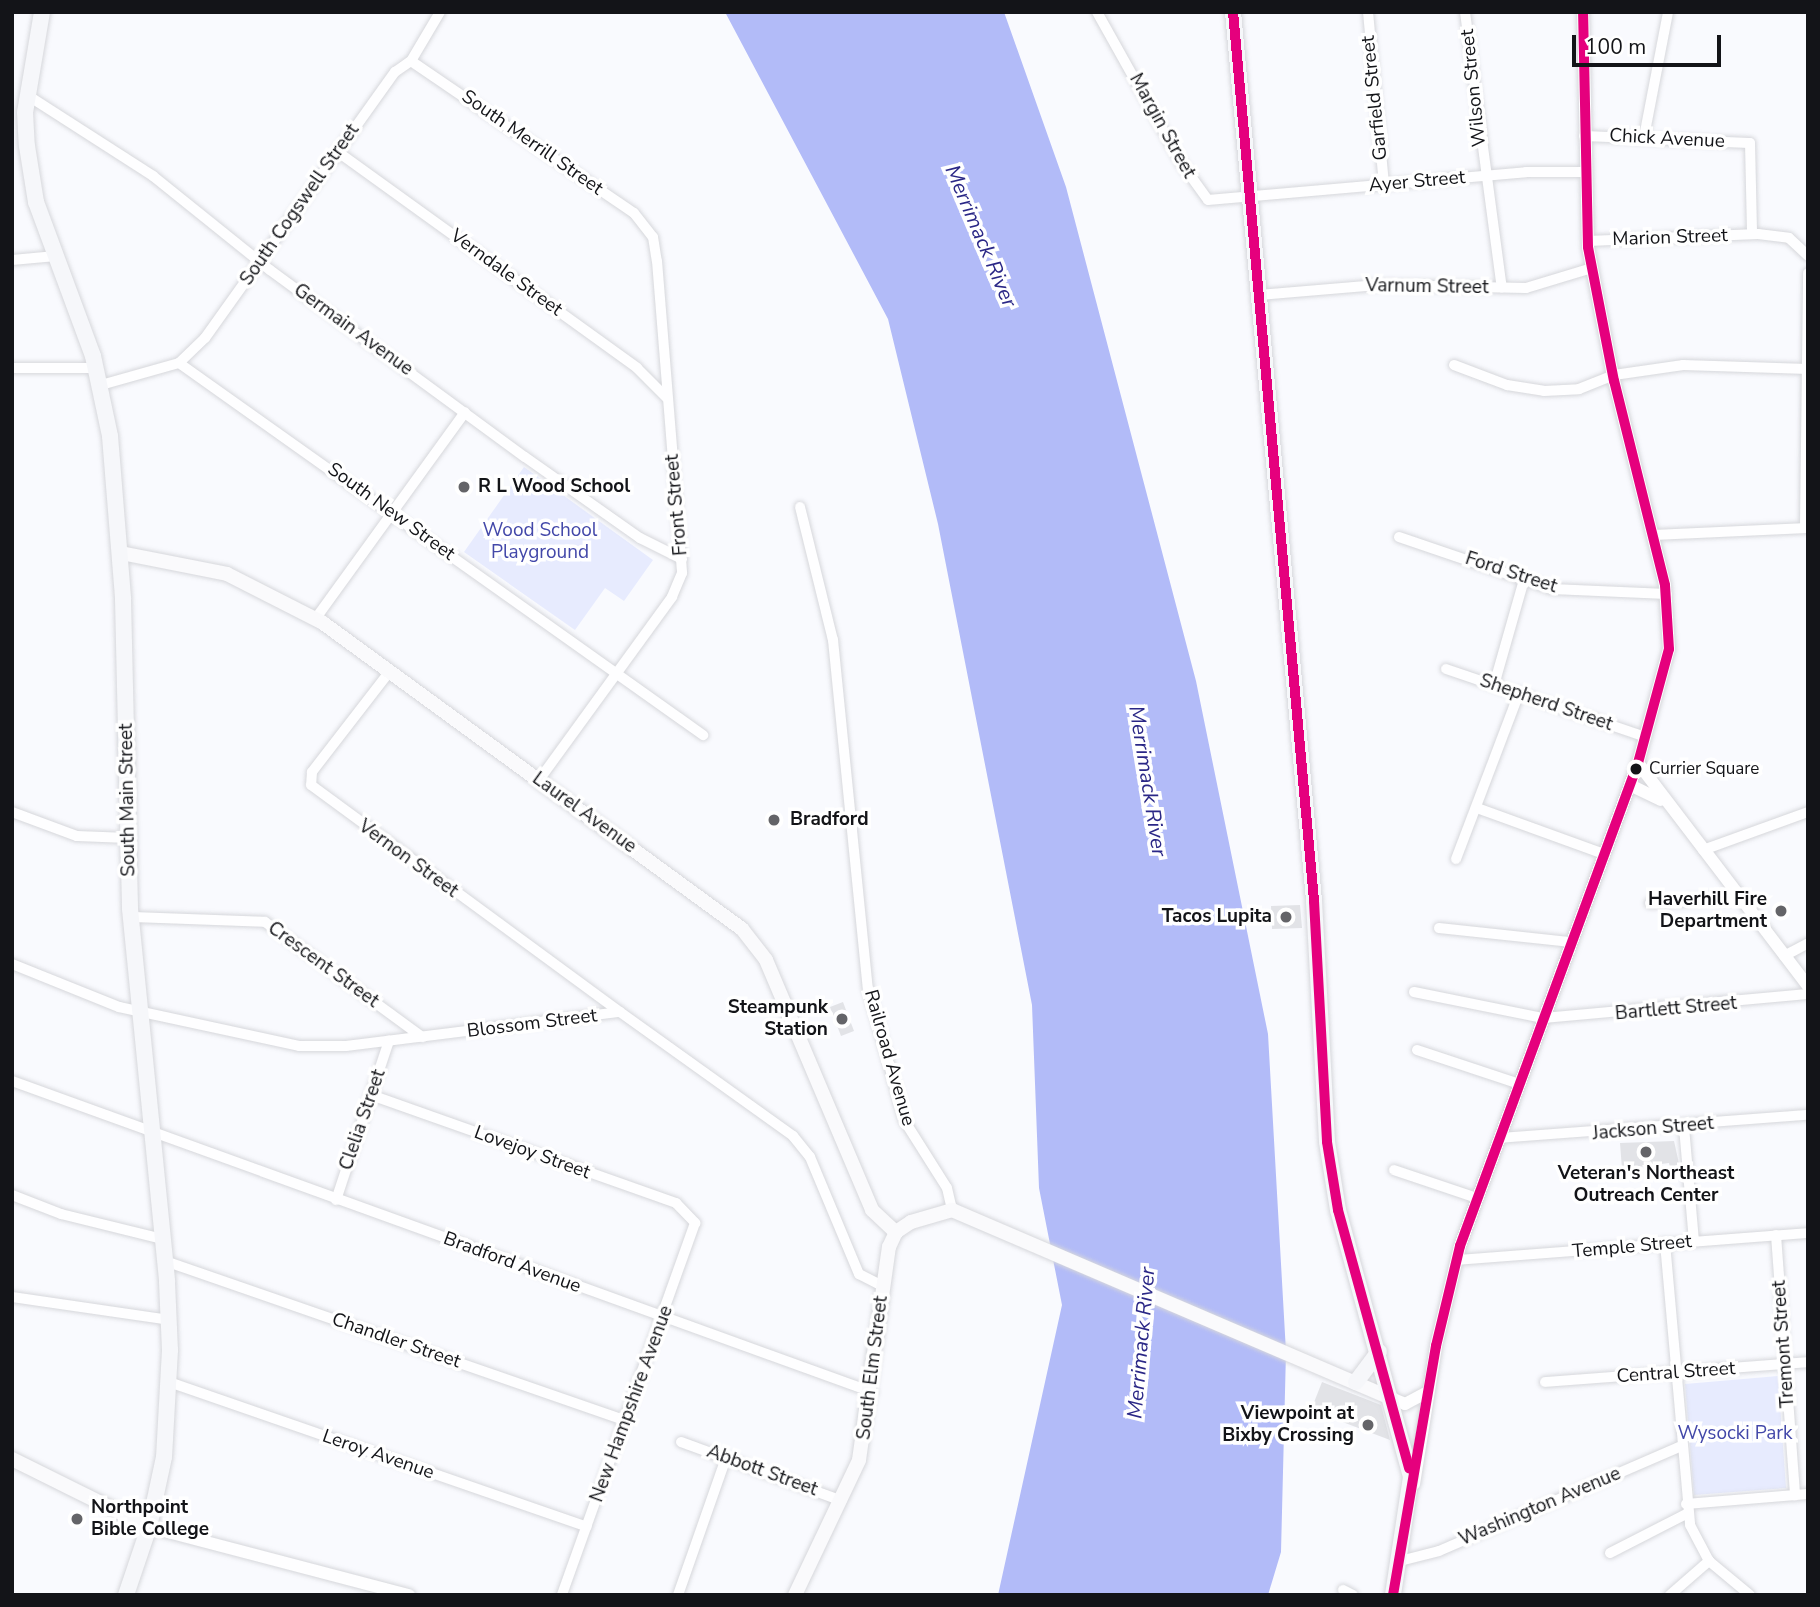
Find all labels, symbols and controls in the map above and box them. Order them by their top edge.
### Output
scale bar [1575,21,1724,65]
street label: Wilson Street [1456,28,1492,148]
text: 100 m [1585,33,1646,61]
street label: Garfield Street [1357,35,1393,161]
street label: Margin Street [1124,70,1200,182]
street label: South Merrill Street [457,86,607,200]
street label: South Cogswell Street [236,120,364,290]
street label: Chick Avenue [1609,125,1725,153]
water label: Merrimack River [940,161,1022,311]
street label: Ayer Street [1368,166,1466,198]
street label: Verndale Street [445,225,567,321]
street label: Marion Street [1612,225,1728,251]
street label: Varnum Street [1365,275,1489,299]
street label: Germain Avenue [289,279,417,381]
street label: Front Street [661,453,693,557]
street label: South New Street [323,458,459,566]
place label: R L Wood School [478,476,630,498]
marker: R L Wood School [456,479,472,495]
park label: Wood School Playground [483,520,597,564]
street label: Ford Street [1462,547,1560,599]
street label: Shepherd Street [1477,670,1615,736]
water label: Merrimack River [1124,704,1172,858]
street label: South Main Street [115,723,141,877]
place label: Currier Square [1649,759,1759,779]
marker: Currier Square [1629,762,1643,776]
street label: Laurel Avenue [528,768,640,858]
place label: Bradford [790,809,869,831]
marker: Bradford [764,810,784,830]
street label: Vernon Street [354,815,462,903]
place label: Haverhill Fire Department [1648,889,1767,933]
marker: Haverhill Fire Department [1773,903,1789,919]
place label: Tacos Lupita [1162,906,1272,928]
marker: Tacos Lupita [1278,909,1294,925]
street label: Crescent Street [263,917,383,1013]
street label: Railroad Avenue [859,987,919,1129]
street label: Bartlett Street [1614,992,1738,1026]
place label: Steampunk Station [728,997,828,1041]
street label: Blossom Street [466,1005,598,1043]
marker: Steampunk Station [834,1011,850,1027]
street label: Clelia Street [335,1067,391,1173]
street label: Jackson Street [1591,1112,1715,1146]
street label: Lovejoy Street [471,1121,593,1185]
marker: Veteran's Northeast Outreach Center [1638,1144,1654,1160]
place label: Veteran's Northeast Outreach Center [1558,1163,1734,1207]
street label: Bradford Avenue [440,1228,584,1298]
street label: Temple Street [1571,1230,1693,1264]
water label: Merrimack River [1122,1266,1160,1420]
street label: Tremont Street [1768,1279,1800,1409]
street label: South Elm Street [853,1295,893,1441]
street label: New Hampshire Avenue [586,1303,678,1505]
street label: Chandler Street [329,1308,463,1374]
street label: Central Street [1616,1357,1736,1389]
place label: Viewpoint at Bixby Crossing [1222,1403,1354,1447]
marker: Viewpoint at Bixby Crossing [1360,1417,1376,1433]
park label: Wysocki Park [1677,1423,1793,1445]
street label: Leroy Avenue [319,1425,437,1485]
street label: Abbott Street [703,1440,821,1502]
street label: Washington Avenue [1456,1463,1624,1551]
place label: Northpoint Bible College [91,1497,209,1541]
marker: Northpoint Bible College [69,1511,85,1527]

